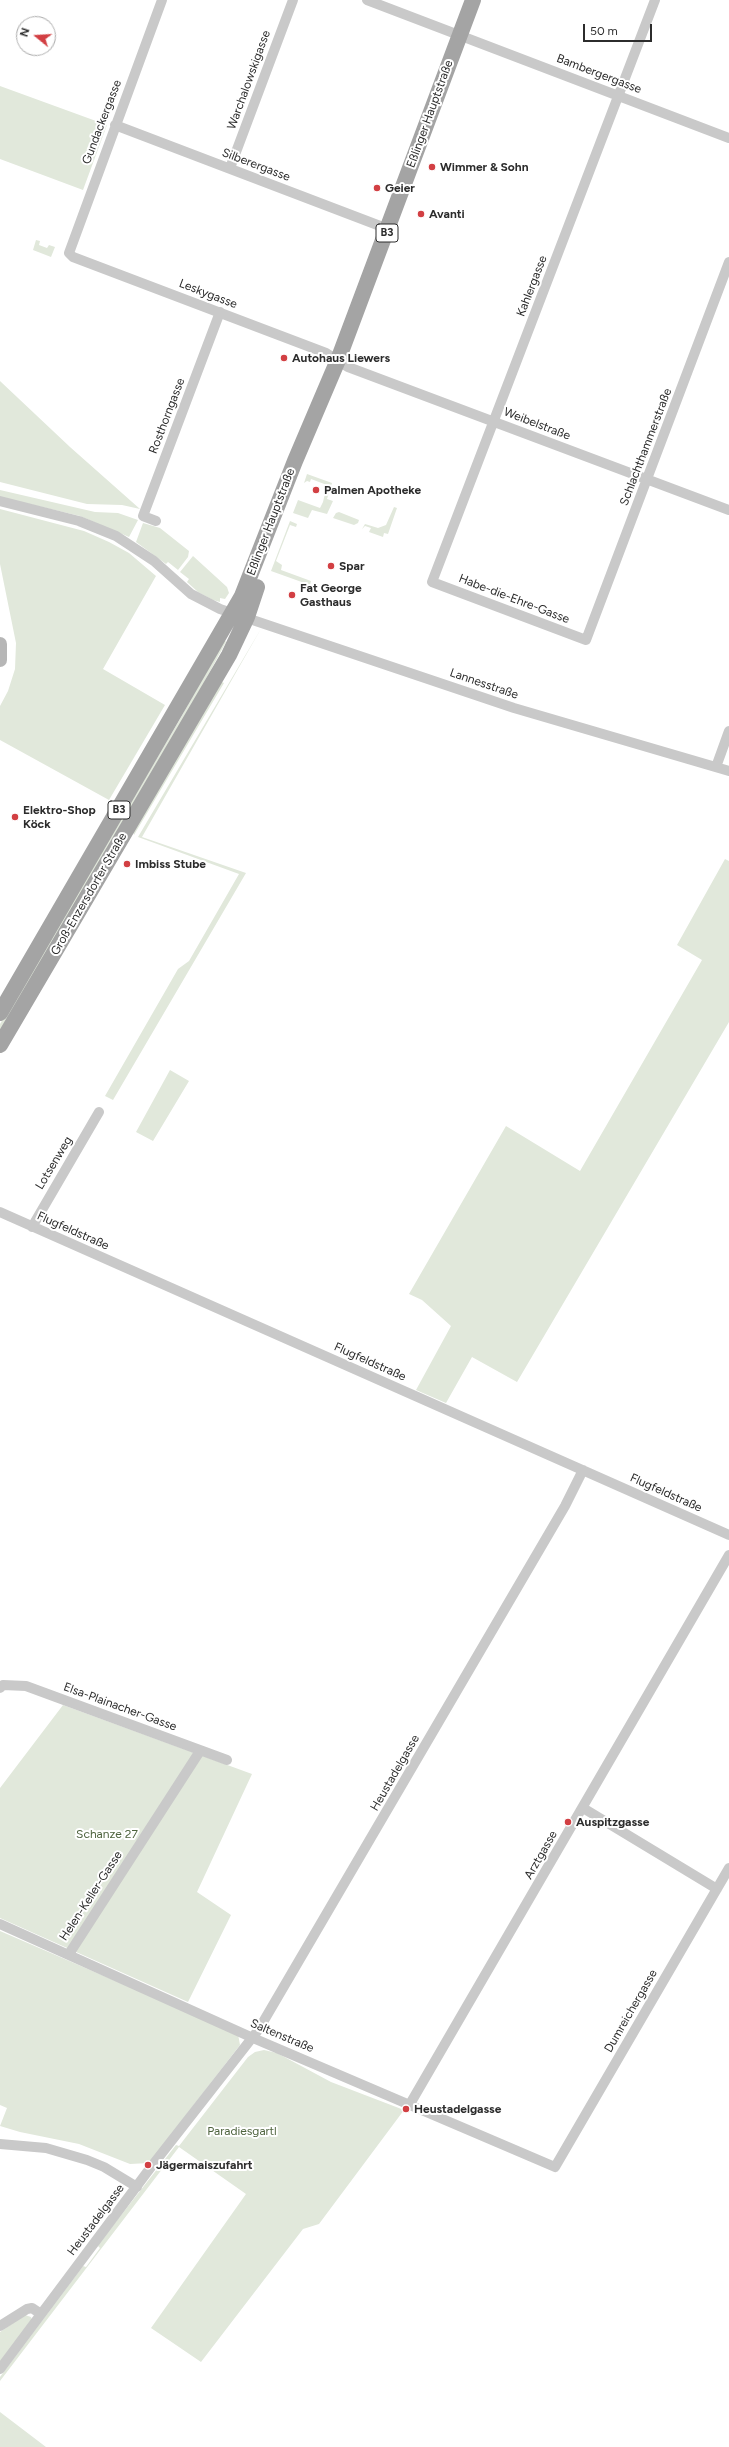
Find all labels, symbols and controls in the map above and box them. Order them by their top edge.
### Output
north arrow [16,16,56,56]
scale bar [585,16,654,42]
text: 50 m [590,24,618,38]
text: N [18,26,33,39]
street label: Warchalowskigasse [224,28,274,132]
street label: Bambergergasse [554,51,644,97]
street label: Eßlinger Hauptstraße [404,58,456,170]
street label: Gundackergasse [79,78,125,166]
street label: Silberergasse [220,145,292,185]
place label: Wimmer & Sohn [440,160,528,174]
marker: Wimmer & Sohn [427,162,437,172]
place label: Geier [385,181,415,195]
marker: Geier [372,183,382,193]
place label: Avanti [429,207,465,221]
marker: Avanti [416,209,426,219]
road number: B3 [376,224,398,242]
street label: Kahlergasse [514,253,550,319]
street label: Leskygasse [177,276,239,312]
place label: Autohaus Liewers [292,351,390,365]
marker: Autohaus Liewers [279,353,289,363]
street label: Rosthorngasse [146,376,188,456]
street label: Schlachthammerstraße [617,386,675,508]
street label: Weibelstraße [502,405,572,443]
street label: Eßlinger Hauptstraße [244,466,298,578]
place label: Palmen Apotheke [324,483,421,497]
marker: Palmen Apotheke [311,485,321,495]
place label: Spar [339,559,364,573]
marker: Spar [326,561,336,571]
street label: Habe-die-Ehre-Gasse [457,571,571,627]
place label: Fat George Gasthaus [300,581,362,609]
marker: Fat George Gasthaus [287,590,297,600]
street label: Lannesstraße [448,666,520,702]
road number: B3 [108,801,130,819]
place label: Elektro-Shop Köck [23,803,96,831]
marker: Elektro-Shop Köck [10,812,20,822]
street label: Groß-Enzersdorfer Straße [48,830,130,958]
place label: Imbiss Stube [135,857,206,871]
marker: Imbiss Stube [122,859,132,869]
street label: Lotsenweg [33,1134,75,1192]
street label: Flugfeldstraße [35,1209,111,1253]
street label: Flugfeldstraße [332,1340,408,1384]
street label: Flugfeldstraße [628,1471,704,1515]
street label: Elsa-Plainacher-Gasse [61,1680,179,1734]
street label: Heustadelgasse [367,1732,423,1814]
place label: Auspitzgasse [576,1815,649,1829]
marker: Auspitzgasse [563,1817,573,1827]
park label: Schanze 27 [76,1827,138,1841]
street label: Arztgasse [521,1828,561,1882]
street label: Helen-Keller-Gasse [57,1848,125,1944]
street label: Dumreichergasse [601,1967,661,2055]
street label: Saltenstraße [248,2016,316,2056]
place label: Heustadelgasse [414,2102,501,2116]
marker: Heustadelgasse [401,2104,411,2114]
park label: Paradiesgartl [207,2124,277,2138]
place label: Jägermaiszufahrt [156,2158,253,2172]
marker: Jägermaiszufahrt [143,2160,153,2170]
street label: Heustadelgasse [64,2181,128,2259]

